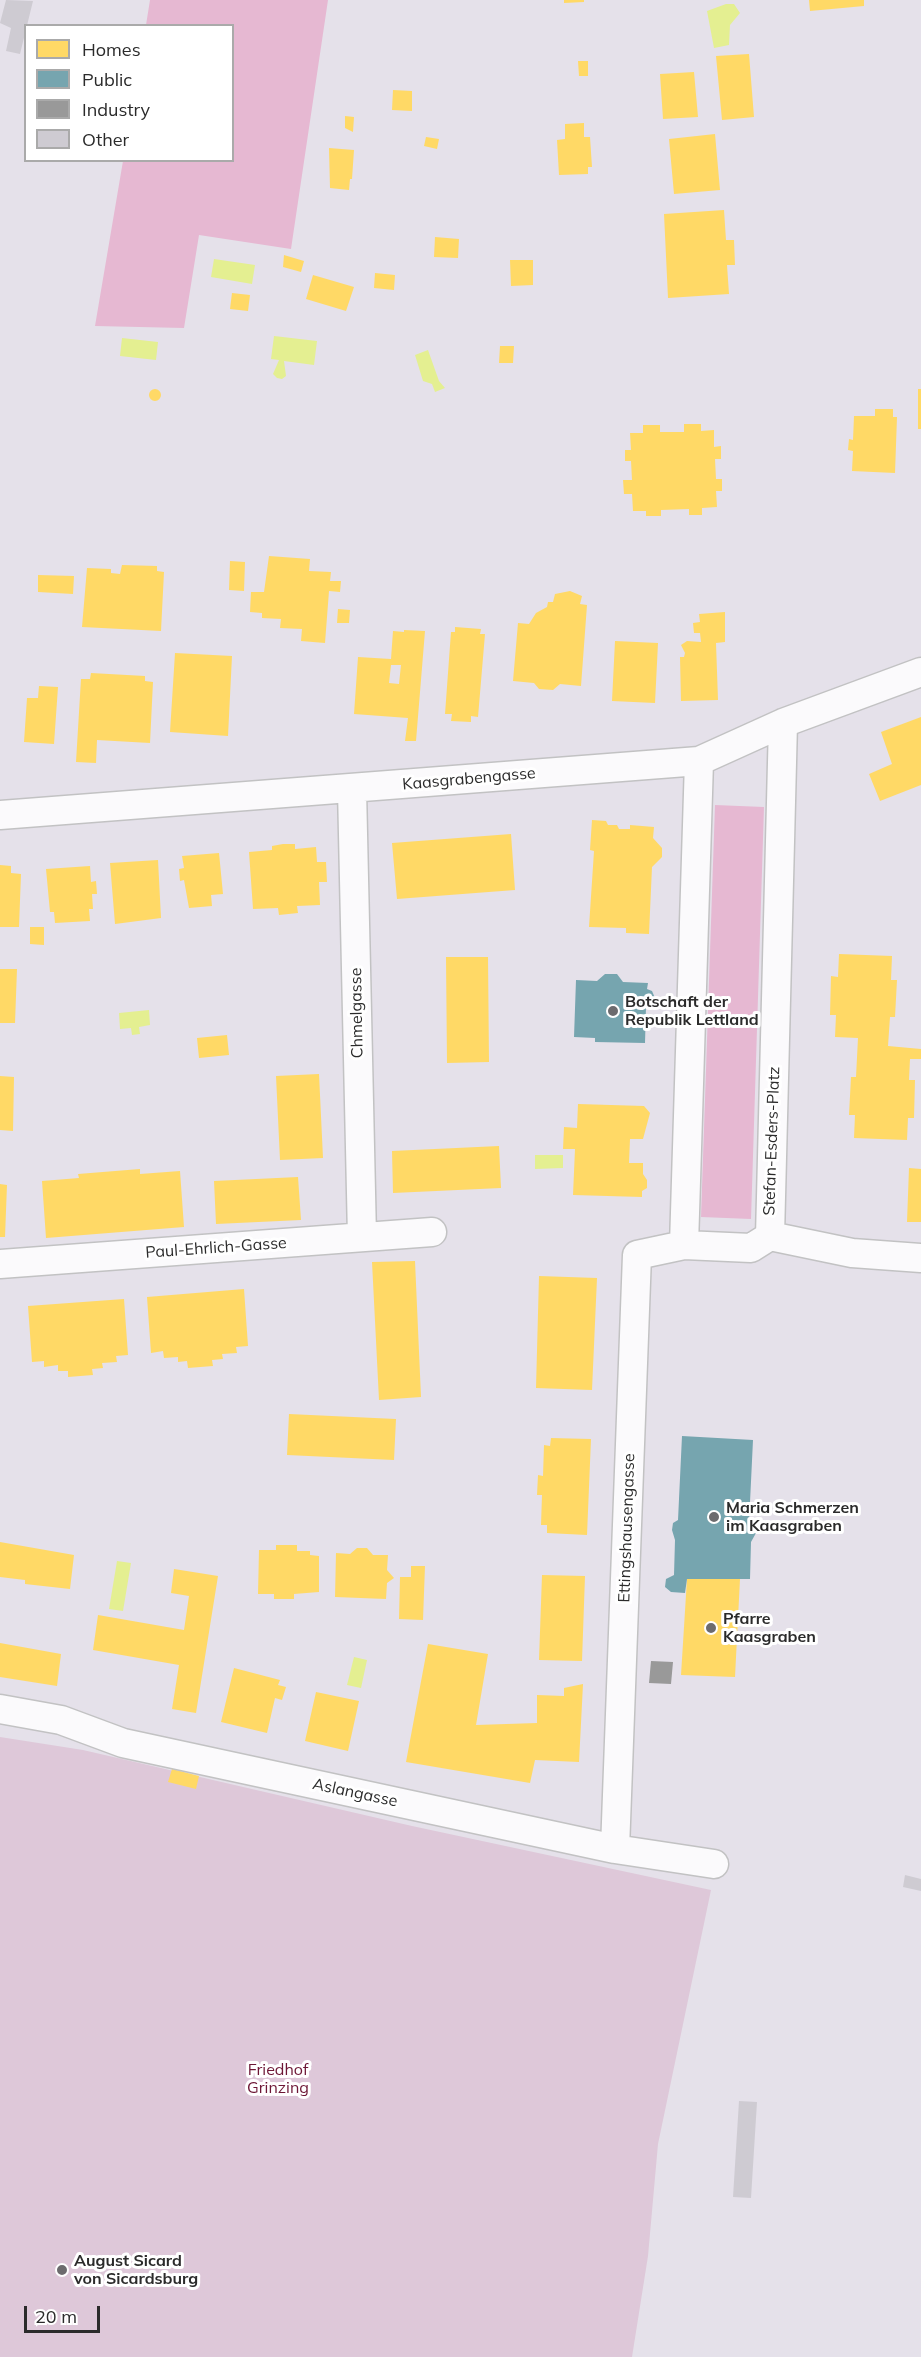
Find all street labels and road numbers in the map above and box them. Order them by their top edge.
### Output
street label: Kaasgrabengasse [402,764,536,794]
street label: Chmelgasse [347,967,367,1059]
street label: Stefan-Esders-Platz [760,1066,784,1216]
street label: Paul-Ehrlich-Gasse [145,1233,287,1263]
street label: Ettingshausengasse [615,1453,639,1603]
street label: Aslangasse [311,1775,399,1811]

